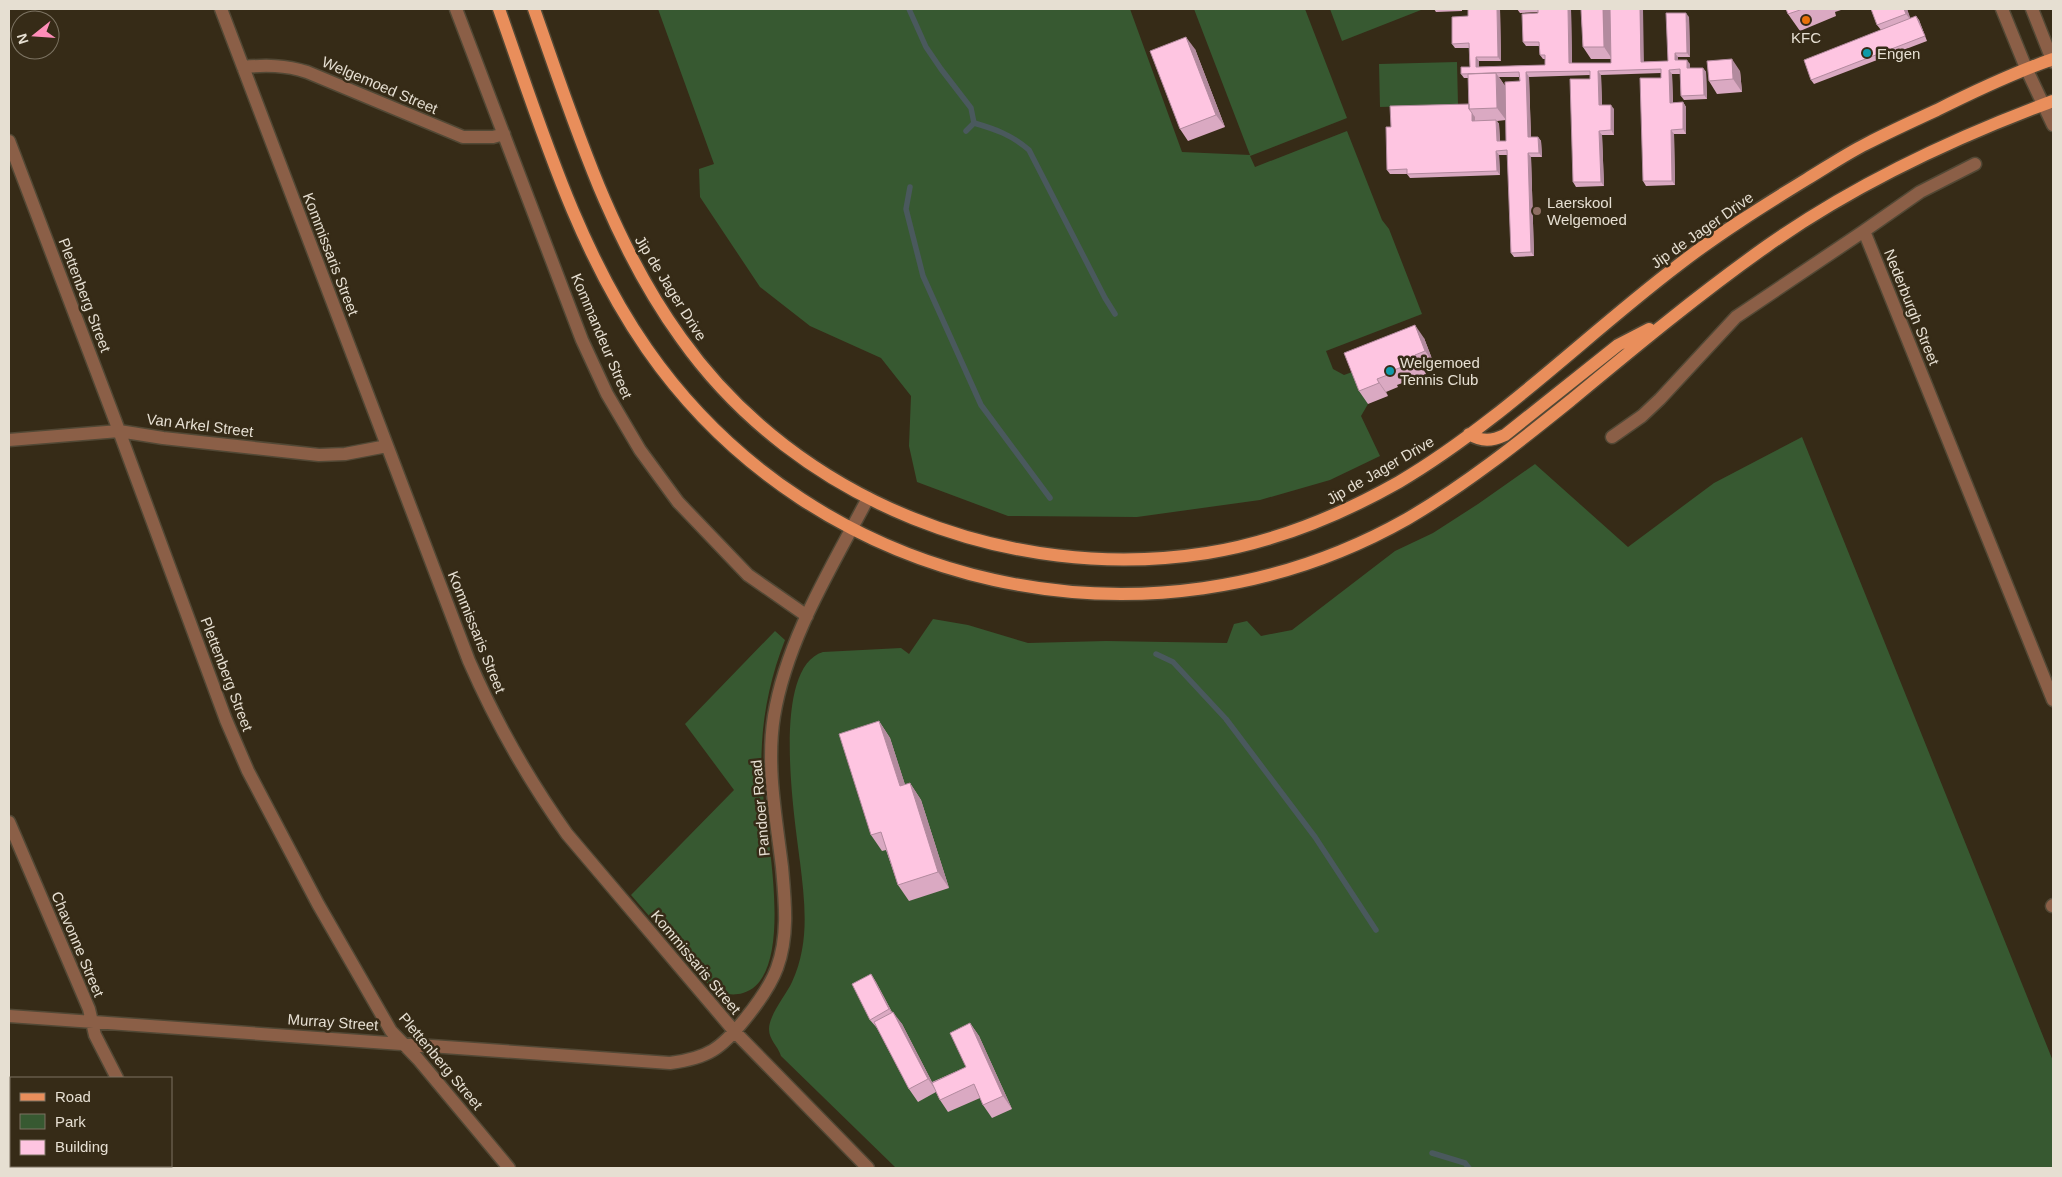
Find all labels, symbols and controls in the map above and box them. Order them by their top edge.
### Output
north arrow [10,10,60,60]
marker: KFC [1800,14,1812,26]
place label: KFC [1791,29,1821,46]
text: N [13,32,32,46]
place label: Engen [1877,45,1920,62]
marker: Engen [1861,47,1873,59]
street label: Welgemoed Street [320,53,441,117]
street label: Jip de Jager Drive [1648,188,1756,272]
street label: Kommissaris Street [300,190,363,319]
place label: Laerskool Welgemoed [1547,194,1627,228]
marker: Laerskool Welgemoed [1531,205,1543,217]
street label: Jip de Jager Drive [632,232,710,344]
street label: Plettenberg Street [55,236,115,355]
street label: Nederburgh Street [1881,247,1943,368]
street label: Kommandeur Street [568,271,636,402]
place label: Welgemoed Tennis Club [1400,354,1480,388]
marker: Welgemoed Tennis Club [1384,365,1396,377]
street label: Van Arkel Street [146,410,255,440]
street label: Jip de Jager Drive [1323,432,1437,508]
street label: Kommissaris Street [445,569,510,696]
street label: Plettenberg Street [197,615,257,734]
street label: Pandoer Road [747,759,773,857]
street label: Chavonne Street [48,889,108,1000]
street label: Kommissaris Street [648,907,745,1018]
street label: Plettenberg Street [396,1009,487,1113]
street label: Murray Street [287,1010,380,1034]
legend [10,1077,172,1167]
text: Road [55,1088,91,1105]
text: Park [55,1113,86,1130]
text: Building [55,1138,108,1155]

